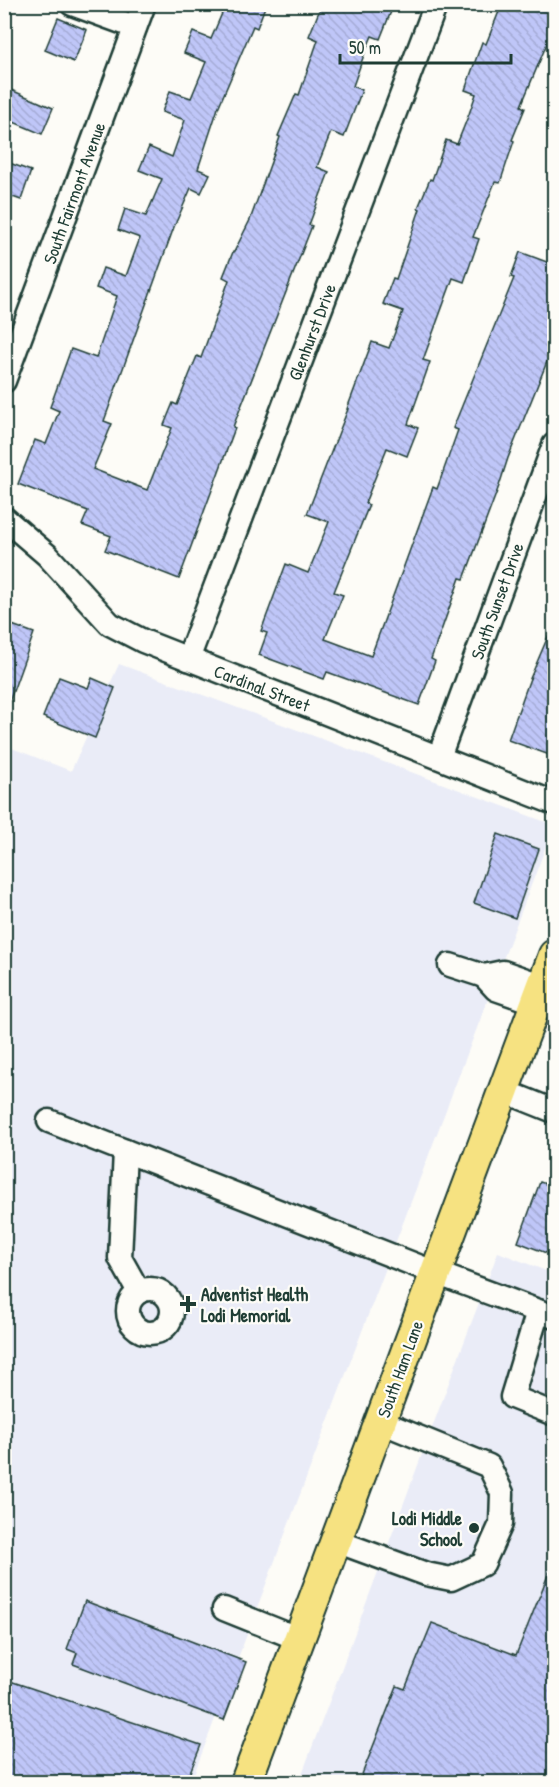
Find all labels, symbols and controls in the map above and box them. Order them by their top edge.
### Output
scale bar [340,27,511,65]
text: 50 m [349,35,381,60]
street label: South Fairmont Avenue [37,119,111,267]
street label: Glenhurst Drive [282,280,342,384]
street label: South Sunset Drive [464,539,530,663]
street label: Cardinal Street [210,658,314,718]
place label: Adventist Health Lodi Memorial [201,1282,308,1328]
marker: Adventist Health Lodi Memorial [179,1295,197,1313]
street label: South Ham Lane [371,1317,429,1421]
place label: Lodi Middle School [392,1506,463,1552]
marker: Lodi Middle School [467,1521,481,1535]

